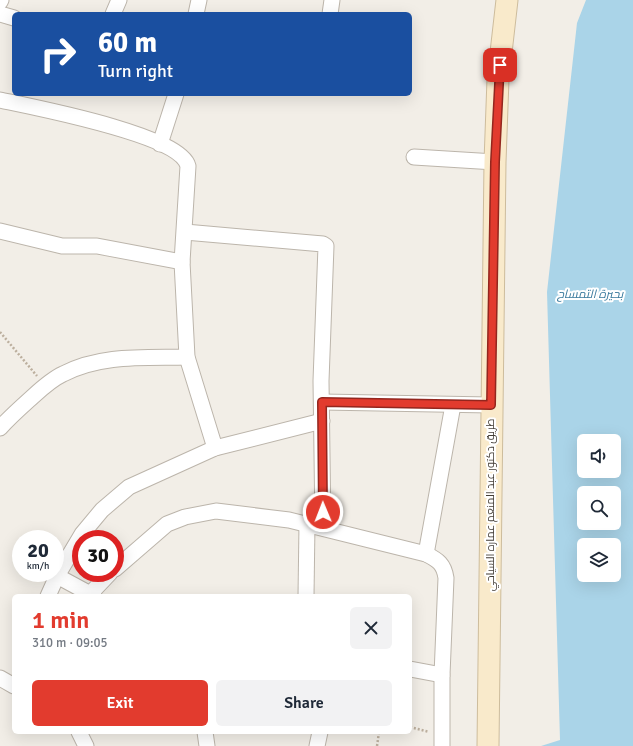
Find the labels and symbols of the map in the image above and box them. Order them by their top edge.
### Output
pin [483,48,517,82]
water label: بحيرة التمساح [556,287,624,302]
street label: طريق دكتور عبد المنعم عماره السياحي [484,419,499,591]
position arrow [302,491,344,533]
speed limit sign: 30 [72,530,124,582]

